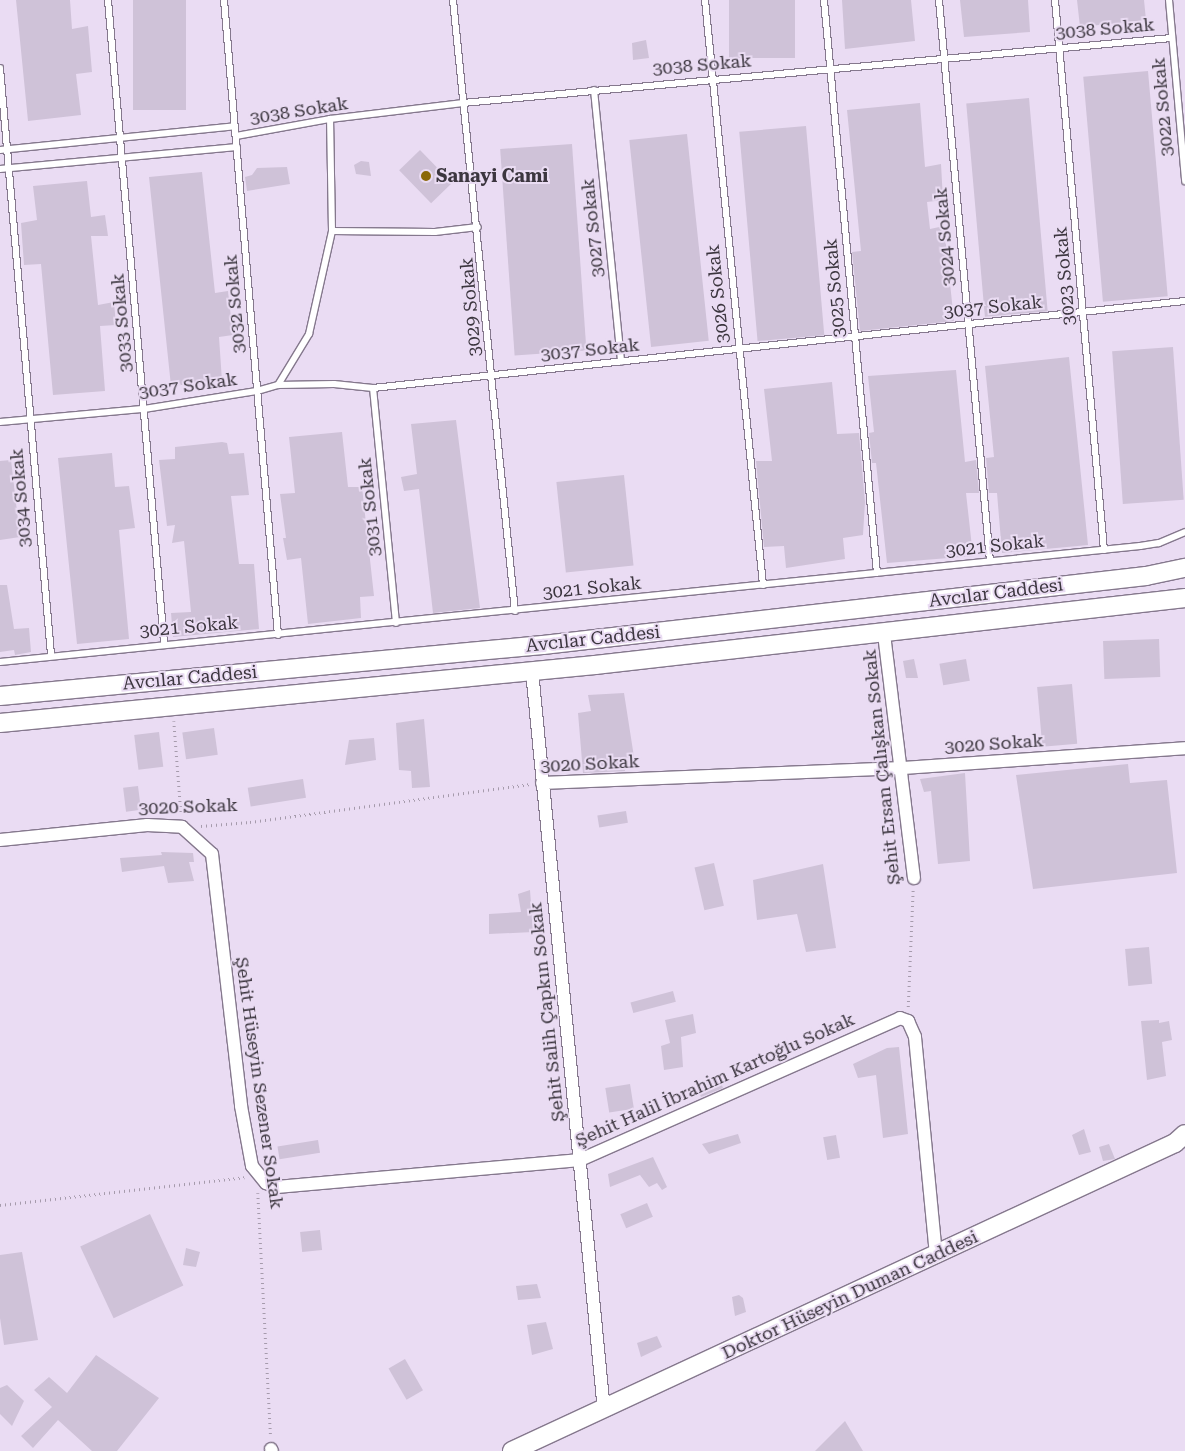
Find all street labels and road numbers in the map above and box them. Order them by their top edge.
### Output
street label: 3038 Sokak [1055,14,1155,44]
street label: 3038 Sokak [652,50,752,80]
street label: 3022 Sokak [1148,57,1178,157]
street label: 3038 Sokak [248,93,350,129]
street label: 3027 Sokak [577,177,609,279]
street label: 3024 Sokak [930,187,960,287]
street label: 3023 Sokak [1050,226,1080,326]
street label: 3025 Sokak [820,238,850,338]
street label: 3026 Sokak [702,243,734,345]
street label: 3032 Sokak [220,254,250,354]
street label: 3029 Sokak [456,257,486,357]
street label: 3033 Sokak [107,273,137,373]
street label: 3037 Sokak [942,291,1044,323]
street label: 3037 Sokak [539,334,641,366]
street label: 3037 Sokak [137,368,239,404]
street label: 3034 Sokak [6,448,36,548]
street label: 3031 Sokak [354,456,386,558]
street label: 3021 Sokak [944,530,1046,562]
street label: 3021 Sokak [541,572,643,604]
street label: Avcılar Caddesi [928,574,1064,612]
street label: 3021 Sokak [139,612,239,642]
street label: Avcılar Caddesi [525,621,661,657]
street label: Şehit Ersan Çalışkan Sokak [859,648,905,886]
street label: Avcılar Caddesi [122,661,258,695]
street label: 3020 Sokak [944,730,1044,758]
street label: 3020 Sokak [540,751,640,777]
street label: 3020 Sokak [138,794,238,820]
street label: Şehit Salih Çapkın Sokak [525,901,569,1123]
street label: Şehit Hüseyin Sezener Sokak [231,956,287,1210]
street label: Şehit Halil İbrahim Kartoğlu Sokak [572,1008,858,1152]
street label: Doktor Hüseyin Duman Caddesi [719,1226,981,1364]

